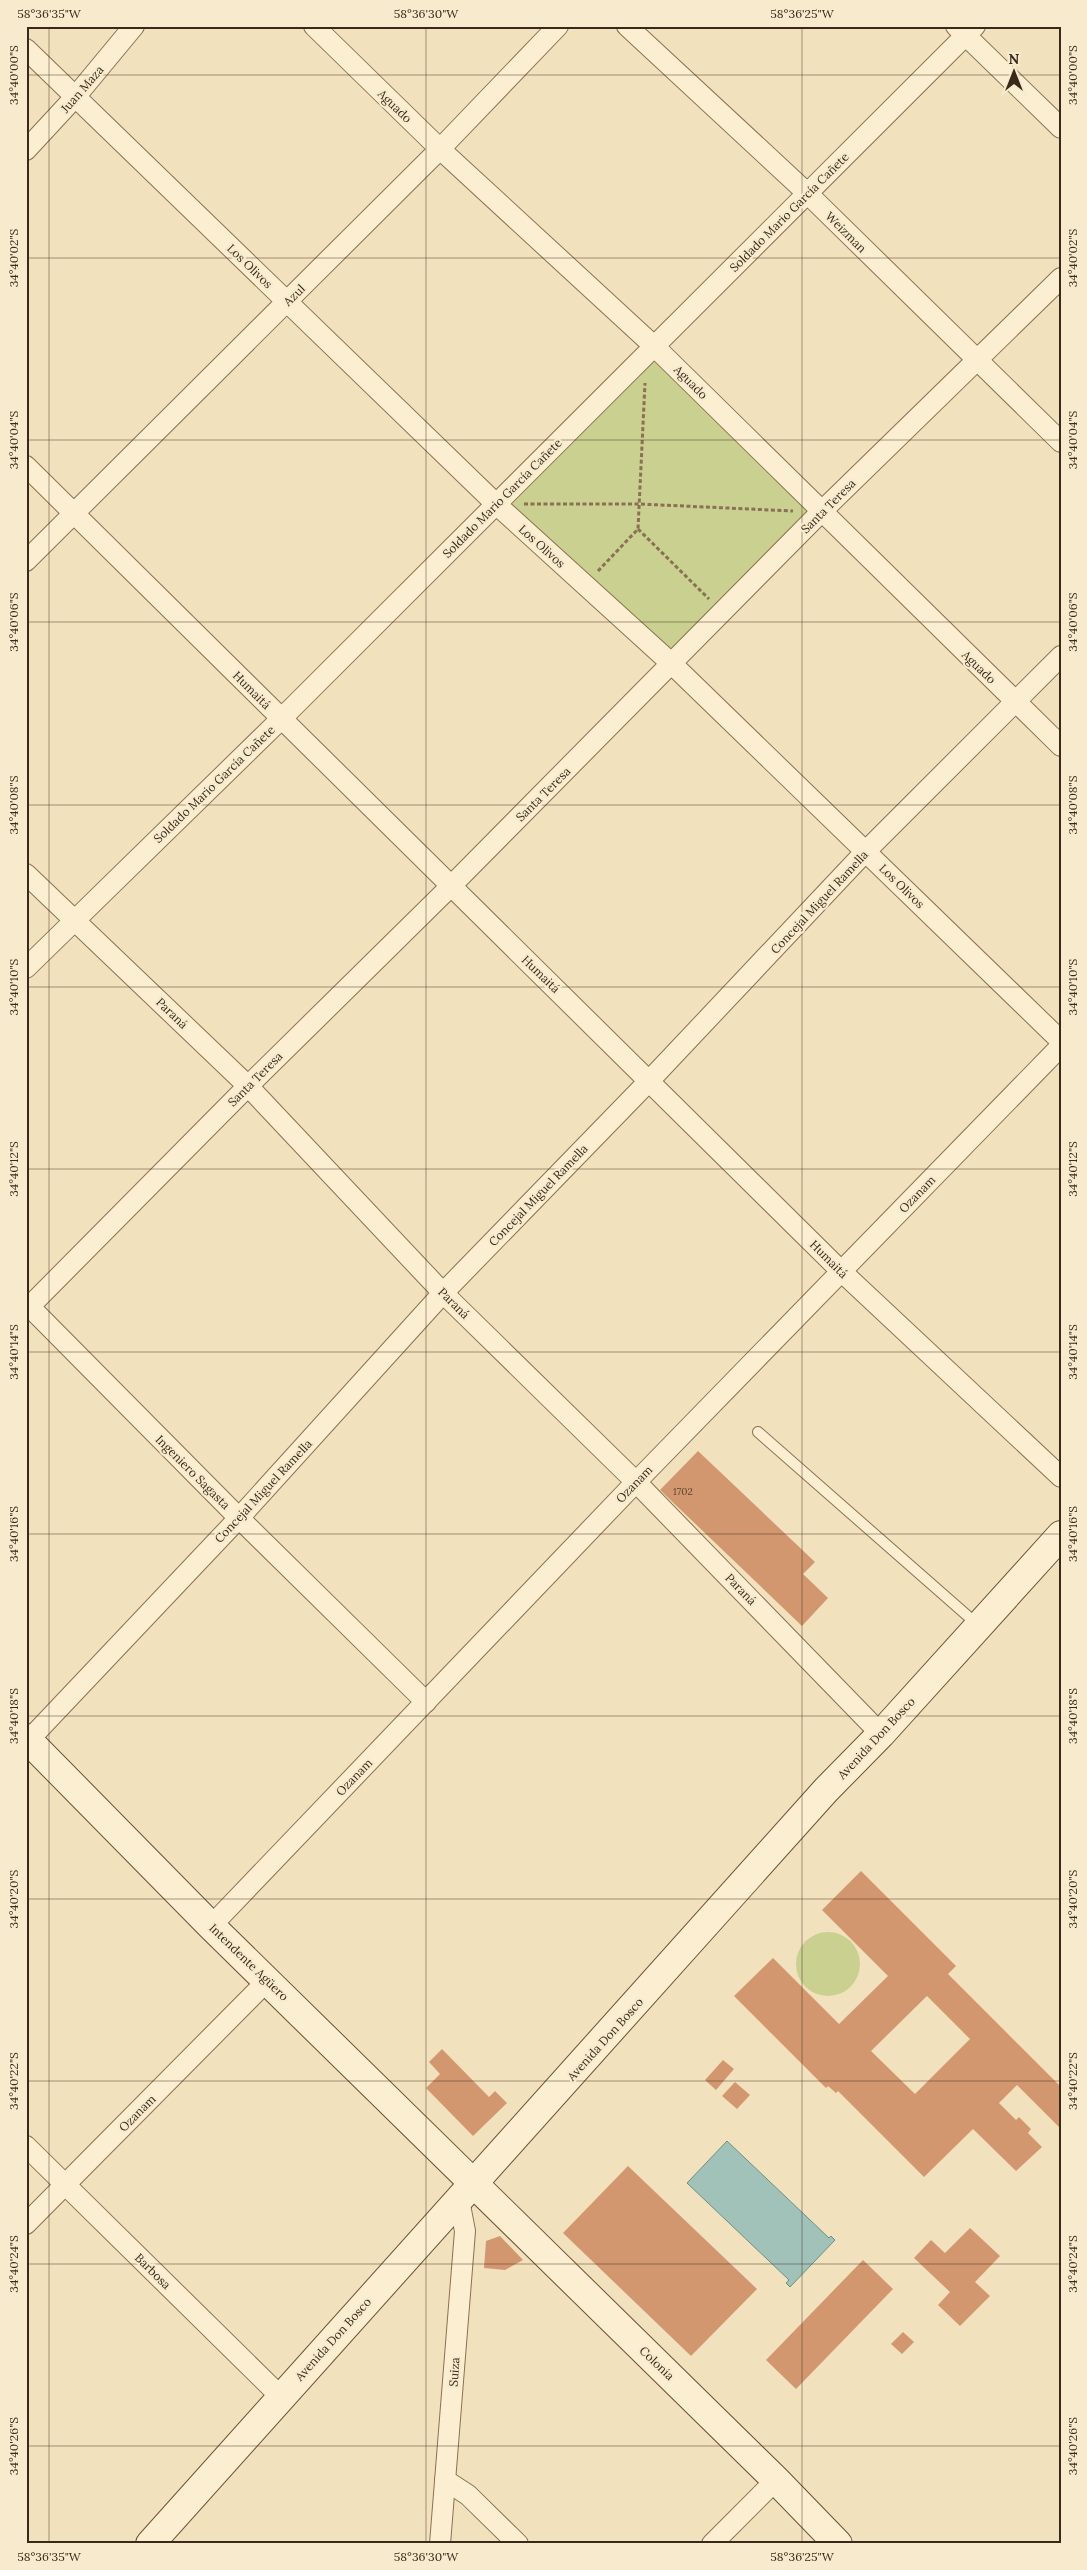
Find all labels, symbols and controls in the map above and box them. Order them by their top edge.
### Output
text: 58°36'35"W [17,6,82,21]
text: 58°36'30"W [394,6,459,21]
text: 58°36'25"W [770,6,835,21]
text: 34°40'00"S [6,45,21,105]
text: 34°40'00"S [1065,45,1080,105]
north arrow [990,48,1040,98]
text: N [1009,50,1020,68]
street label: Juan Maza [57,62,107,116]
street label: Aguado [374,85,415,126]
street label: Soldado Mario García Cañete [726,149,852,275]
street label: Weizman [822,208,870,256]
text: 34°40'02"S [6,228,21,287]
text: 34°40'02"S [1065,228,1080,287]
street label: Los Olivos [224,241,276,292]
street label: Azul [279,281,308,310]
street label: Aguado [670,361,711,402]
text: 34°40'04"S [6,410,21,469]
text: 34°40'04"S [1065,410,1080,469]
street label: Soldado Mario García Cañete [439,435,565,561]
street label: Santa Teresa [798,476,858,536]
street label: Los Olivos [516,521,569,571]
text: 34°40'06"S [6,592,21,652]
text: 34°40'06"S [1065,592,1080,652]
street label: Aguado [958,646,999,687]
street label: Humaitá [230,668,274,712]
street label: Soldado Mario García Cañete [150,722,278,846]
street label: Santa Teresa [513,764,573,824]
text: 34°40'08"S [6,775,21,835]
text: 34°40'08"S [1065,775,1080,835]
street label: Concejal Miguel Ramella [767,847,871,957]
street label: Los Olivos [876,861,928,912]
street label: Humaitá [519,952,563,996]
text: 34°40'10"S [6,958,21,1015]
text: 34°40'10"S [1065,958,1080,1015]
street label: Paraná [153,994,191,1032]
street label: Santa Teresa [225,1049,285,1109]
text: 34°40'12"S [6,1141,21,1197]
street label: Concejal Miguel Ramella [485,1141,591,1249]
text: 34°40'12"S [1065,1141,1080,1197]
street label: Ozanam [896,1172,939,1216]
street label: Humaitá [807,1237,851,1281]
street label: Paraná [435,1284,473,1322]
text: 34°40'14"S [6,1324,21,1380]
text: 34°40'14"S [1065,1324,1080,1380]
street label: Ingeniero Sagasta [153,1432,233,1512]
street label: Concejal Miguel Ramella [211,1436,315,1546]
street label: Ozanam [613,1462,656,1506]
house number: 1702 [673,1485,693,1498]
text: 34°40'16"S [6,1506,21,1562]
text: 34°40'16"S [1065,1506,1080,1562]
street label: Paraná [722,1570,760,1608]
text: 34°40'18"S [6,1688,21,1744]
text: 34°40'18"S [1065,1688,1080,1744]
street label: Avenida Don Bosco [833,1694,918,1783]
street label: Ozanam [333,1755,376,1799]
text: 34°40'20"S [6,1869,21,1928]
text: 34°40'20"S [1065,1869,1080,1928]
street label: Intendente Agüero [206,1920,292,2004]
street label: Avenida Don Bosco [563,1994,646,2084]
text: 34°40'22"S [6,2052,21,2110]
text: 34°40'22"S [1065,2052,1080,2110]
street label: Ozanam [115,2091,159,2135]
text: 34°40'24"S [6,2235,21,2293]
text: 34°40'24"S [1065,2235,1080,2293]
street label: Barbosa [132,2250,174,2292]
street label: Avenida Don Bosco [291,2294,374,2384]
street label: Colonia [636,2343,678,2383]
street label: Suiza [445,2357,463,2387]
text: 34°40'26"S [6,2417,21,2475]
text: 34°40'26"S [1065,2417,1080,2475]
text: 58°36'35"W [17,2549,82,2564]
text: 58°36'30"W [394,2549,459,2564]
text: 58°36'25"W [770,2549,835,2564]

